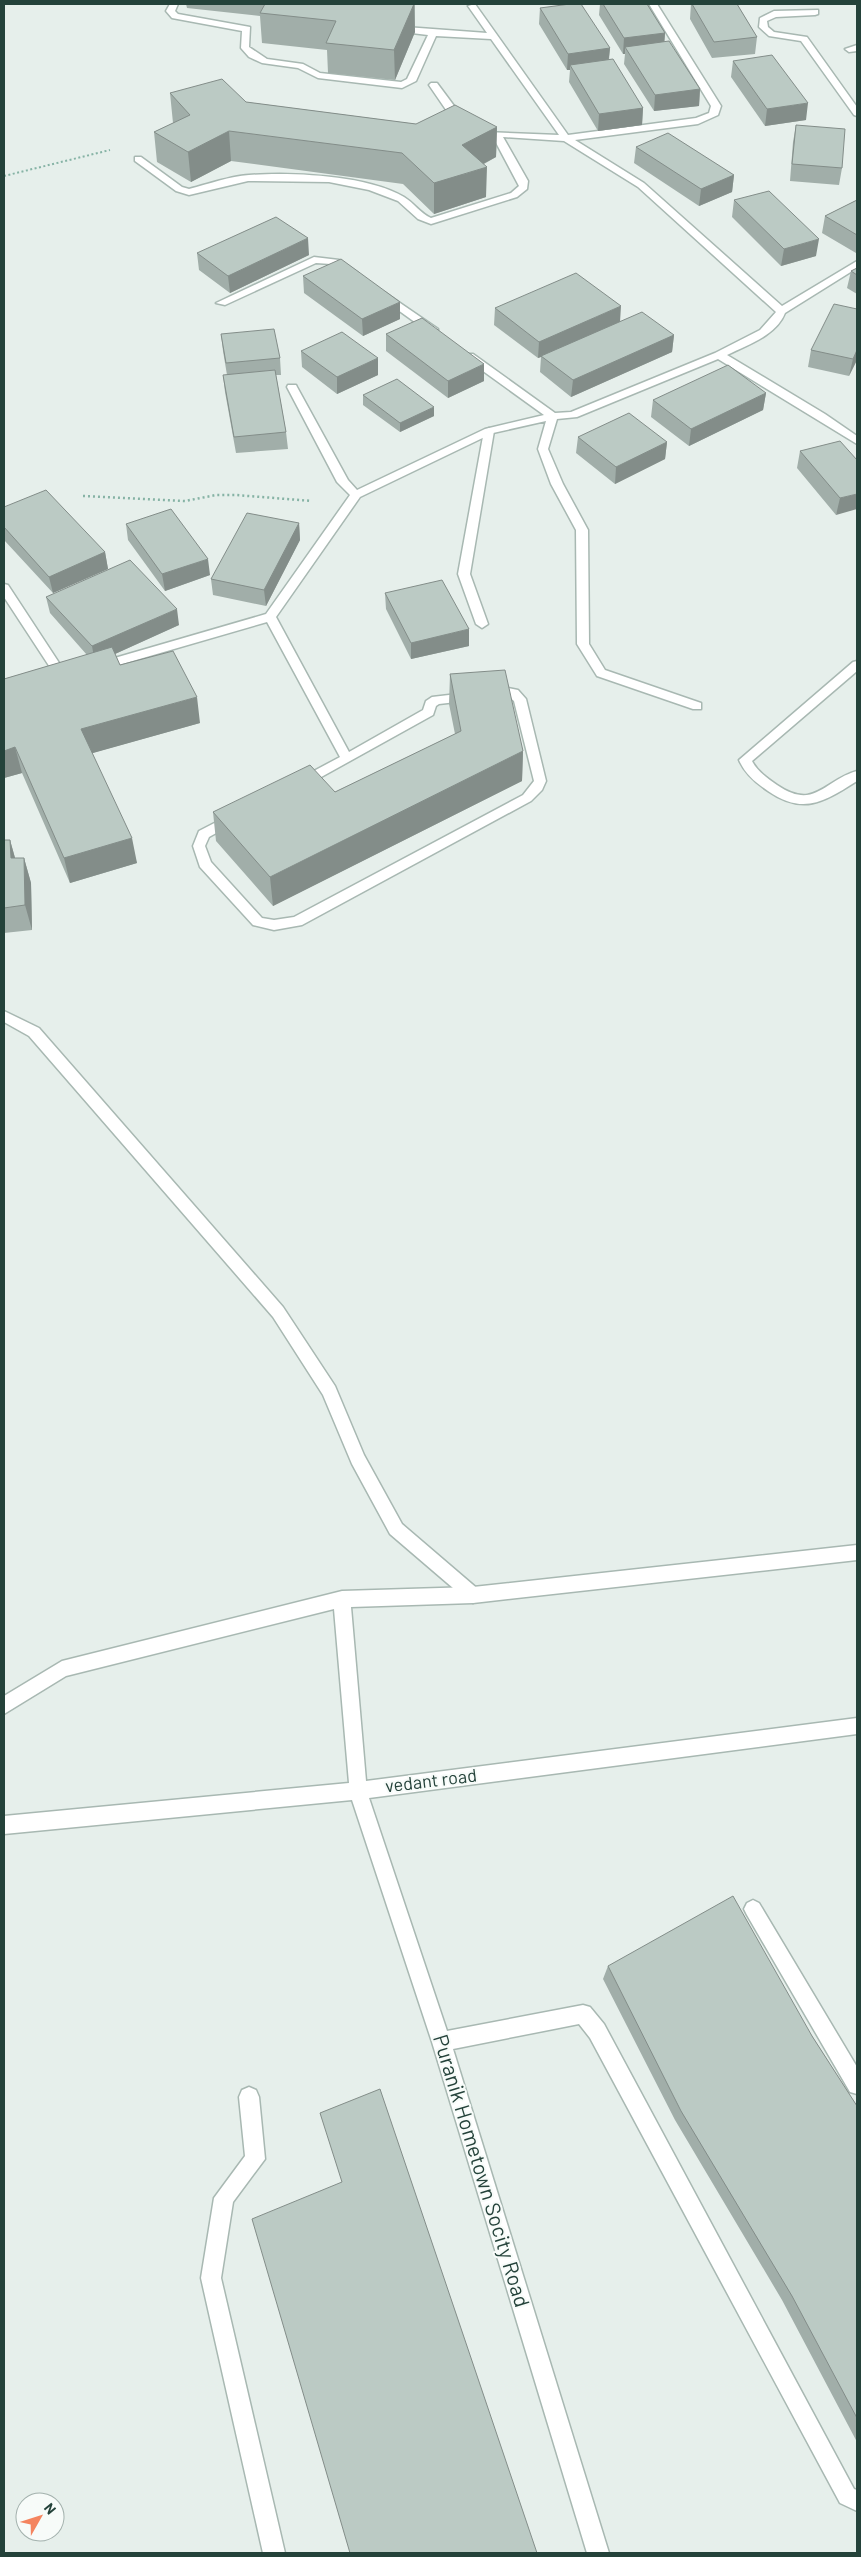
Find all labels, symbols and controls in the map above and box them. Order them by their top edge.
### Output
street label: vedant road [384,1763,478,1797]
street label: Puranik Hometown Socity Road [429,2031,536,2310]
north arrow [15,2492,65,2542]
text: N [41,2500,60,2517]

